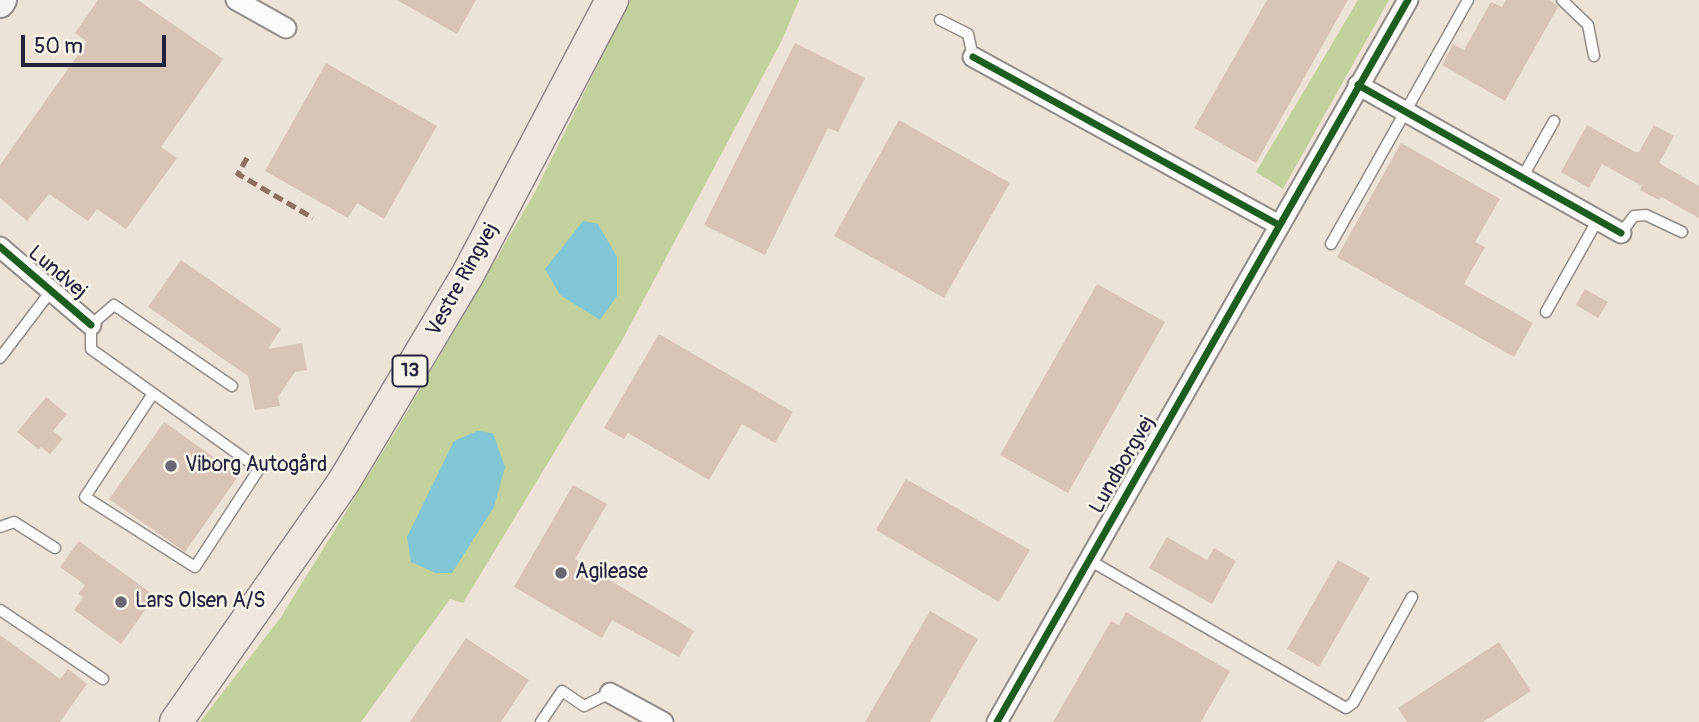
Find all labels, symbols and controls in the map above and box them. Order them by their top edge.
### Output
scale bar [24,21,170,65]
text: 50 m [34,33,83,60]
street label: Vestre Ringvej [422,219,504,341]
street label: Lundvej [22,241,92,305]
road number: 13 [392,356,428,386]
street label: Lundborgvej [1085,412,1161,518]
place label: Viborg Autogård [185,453,327,479]
marker: Viborg Autogård [163,458,179,474]
place label: Agilease [575,560,648,586]
marker: Agilease [553,565,569,581]
place label: Lars Olsen A/S [135,589,266,615]
marker: Lars Olsen A/S [113,594,129,610]

